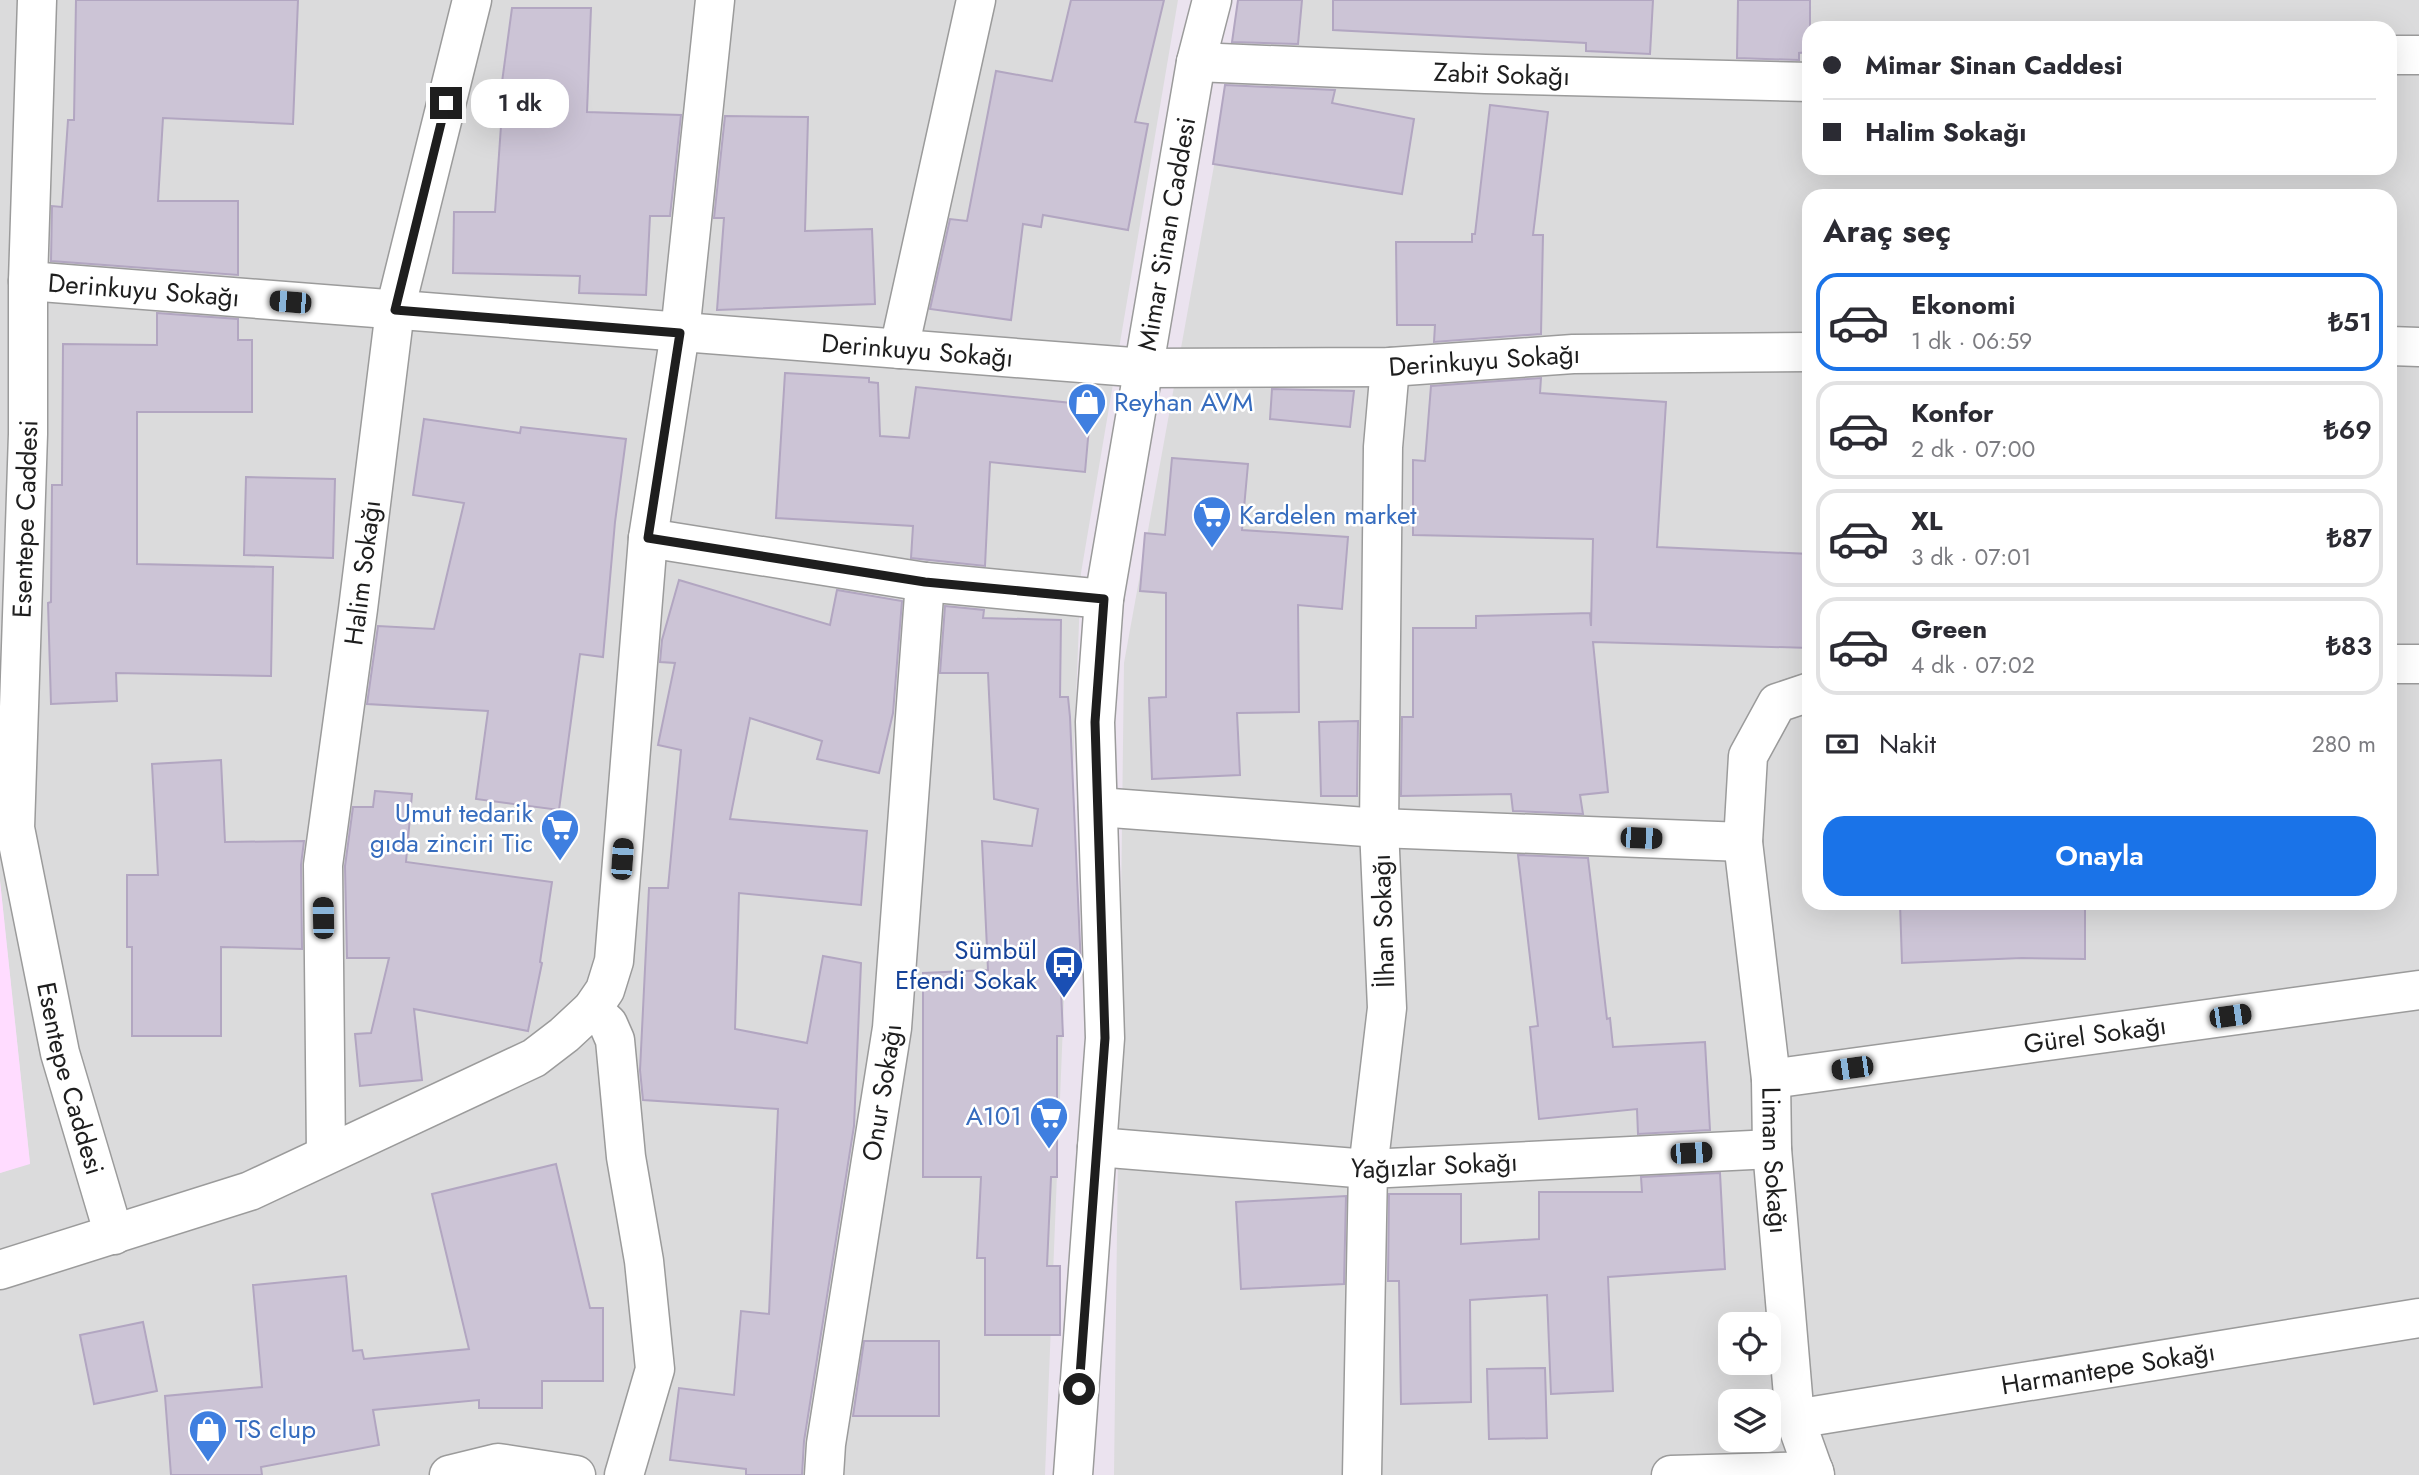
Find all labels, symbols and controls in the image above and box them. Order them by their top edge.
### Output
text: Mimar Sinan Caddesi [1865,46,2123,84]
street label: Zabit Sokağı [1433,53,1570,95]
callout: 1 dk [471,78,568,128]
text: 1 dk [498,86,542,120]
route end [430,87,462,119]
text: Halim Sokağı [1865,113,2026,151]
street label: Mimar Sinan Caddesi [1128,114,1205,354]
text: Araç seç [1823,208,1951,254]
street label: Derinkuyu Sokağı [46,264,241,316]
text: Ekonomi [1911,286,2015,324]
car [269,290,312,314]
icon: car [1827,291,1890,354]
text: ₺51 [2328,303,2372,341]
street label: Derinkuyu Sokağı [820,324,1015,377]
text: 1 dk · 06:59 [1911,324,2032,358]
street label: Derinkuyu Sokağı [1387,335,1580,386]
shop icon: Reyhan AVM [1066,381,1108,436]
place label: Reyhan AVM [1114,383,1253,421]
text: Konfor [1911,394,1994,432]
icon: car [1827,399,1890,462]
text: ₺69 [2324,411,2372,449]
street label: Esentepe Caddesi [3,419,47,619]
text: 2 dk · 07:00 [1911,432,2035,466]
supermarket icon: Kardelen market [1191,494,1233,549]
place label: Kardelen market [1239,496,1417,534]
street label: Halim Sokağı [334,498,390,648]
text: XL [1911,502,1943,540]
icon: car [1827,507,1890,570]
text: ₺87 [2327,519,2372,557]
text: 3 dk · 07:01 [1911,540,2031,574]
text: Green [1911,610,1987,648]
icon: car [1827,615,1890,678]
text: ₺83 [2326,627,2372,665]
text: 4 dk · 07:02 [1911,648,2035,682]
icon: cash [1823,725,1861,763]
text: Nakit [1879,725,1936,763]
text: 280 m [2312,727,2376,761]
place label: Umut tedarik gıda zinciri Tic [370,794,534,862]
supermarket icon: Umut tedarik gıda zinciri Tic [539,807,581,862]
button: Onayla [1823,816,2376,896]
car [1620,827,1663,849]
car [611,837,634,881]
street label: İlhan Sokağı [1362,853,1404,989]
car [313,897,334,939]
place label: Sümbül Efendi Sokak [895,931,1038,999]
bus stop icon: Sümbül Efendi Sokak [1043,944,1085,999]
street label: Esentepe Caddesi [27,979,114,1179]
car [2208,1003,2253,1029]
street label: Gürel Sokağı [2021,1006,2169,1063]
street label: Onur Sokağı [852,1023,911,1164]
car [1830,1055,1875,1081]
street label: Liman Sokağı [1752,1087,1798,1235]
supermarket icon: A101 [1028,1095,1070,1150]
place label: A101 [966,1097,1022,1135]
car [1670,1141,1713,1165]
street label: Yağızlar Sokağı [1349,1143,1519,1188]
map controls [1718,1312,1781,1452]
button: locate [1718,1312,1781,1375]
street label: Harmantepe Sokağı [1998,1332,2218,1404]
route start [1063,1373,1095,1405]
button: layers [1718,1389,1781,1452]
shop icon: TS clup [187,1408,229,1463]
place label: TS clup [235,1410,316,1448]

